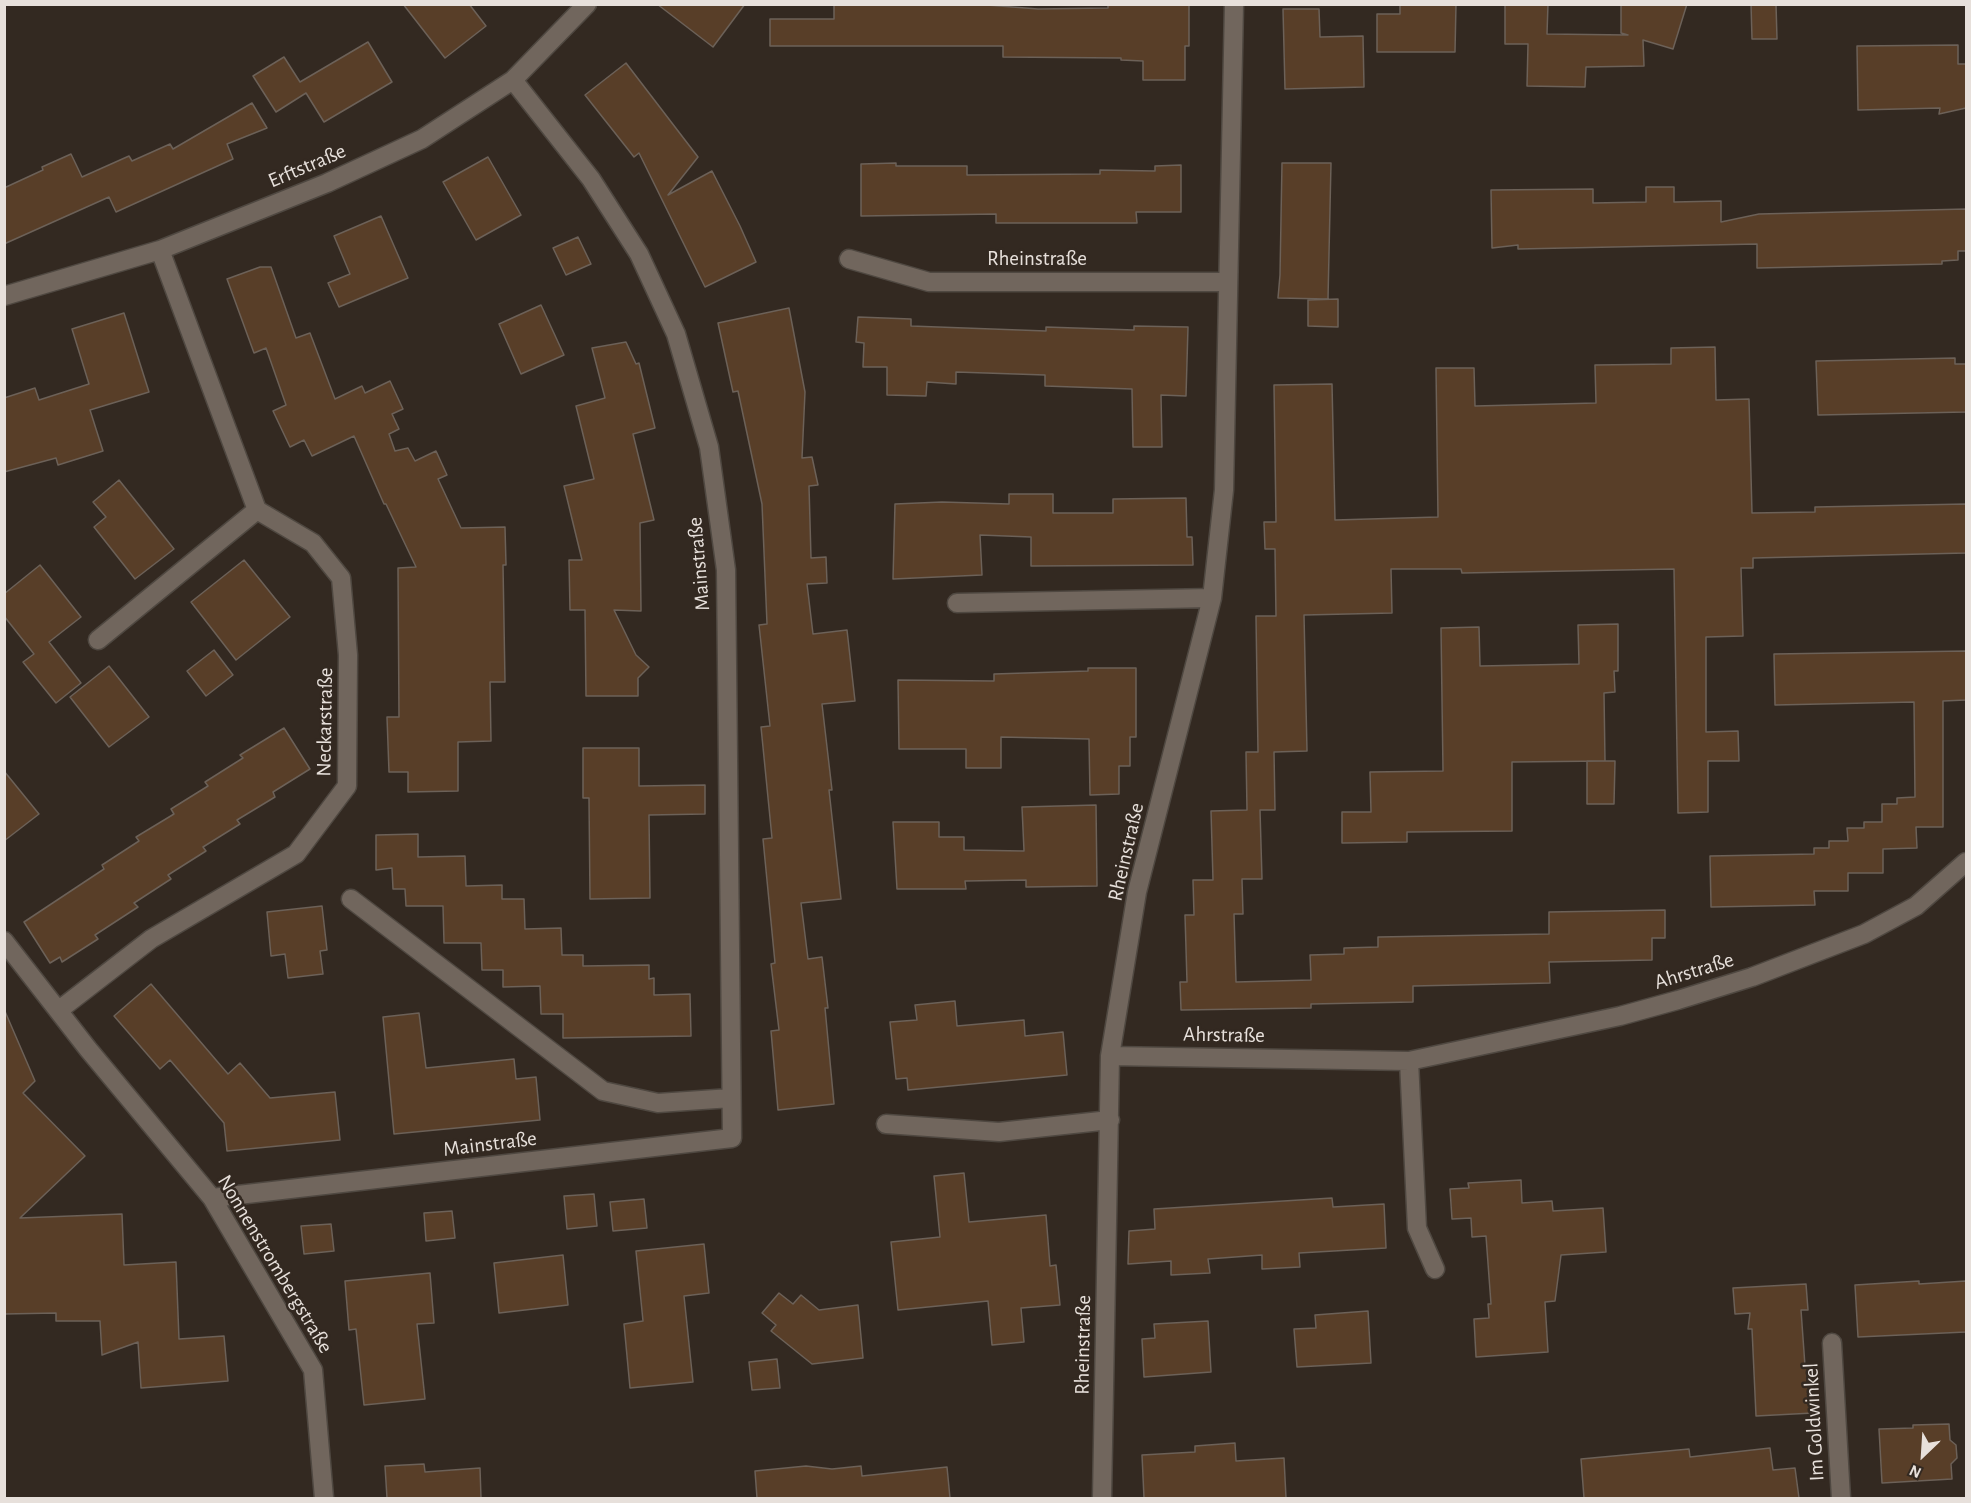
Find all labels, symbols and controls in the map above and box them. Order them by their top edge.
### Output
street label: Erftstraße [264,138,350,194]
street label: Rheinstraße [987,246,1087,272]
street label: Mainstraße [682,516,716,612]
street label: Neckarstraße [311,667,339,777]
street label: Rheinstraße [1102,800,1150,904]
street label: Ahrstraße [1651,947,1737,995]
street label: Ahrstraße [1183,1022,1265,1048]
street label: Mainstraße [442,1126,538,1162]
street label: Nonnenstrombergstraße [212,1170,338,1358]
street label: Rheinstraße [1070,1295,1096,1395]
street label: Im Goldwinkel [1798,1362,1830,1482]
north arrow [1893,1425,1953,1485]
text: N [1907,1462,1924,1481]

